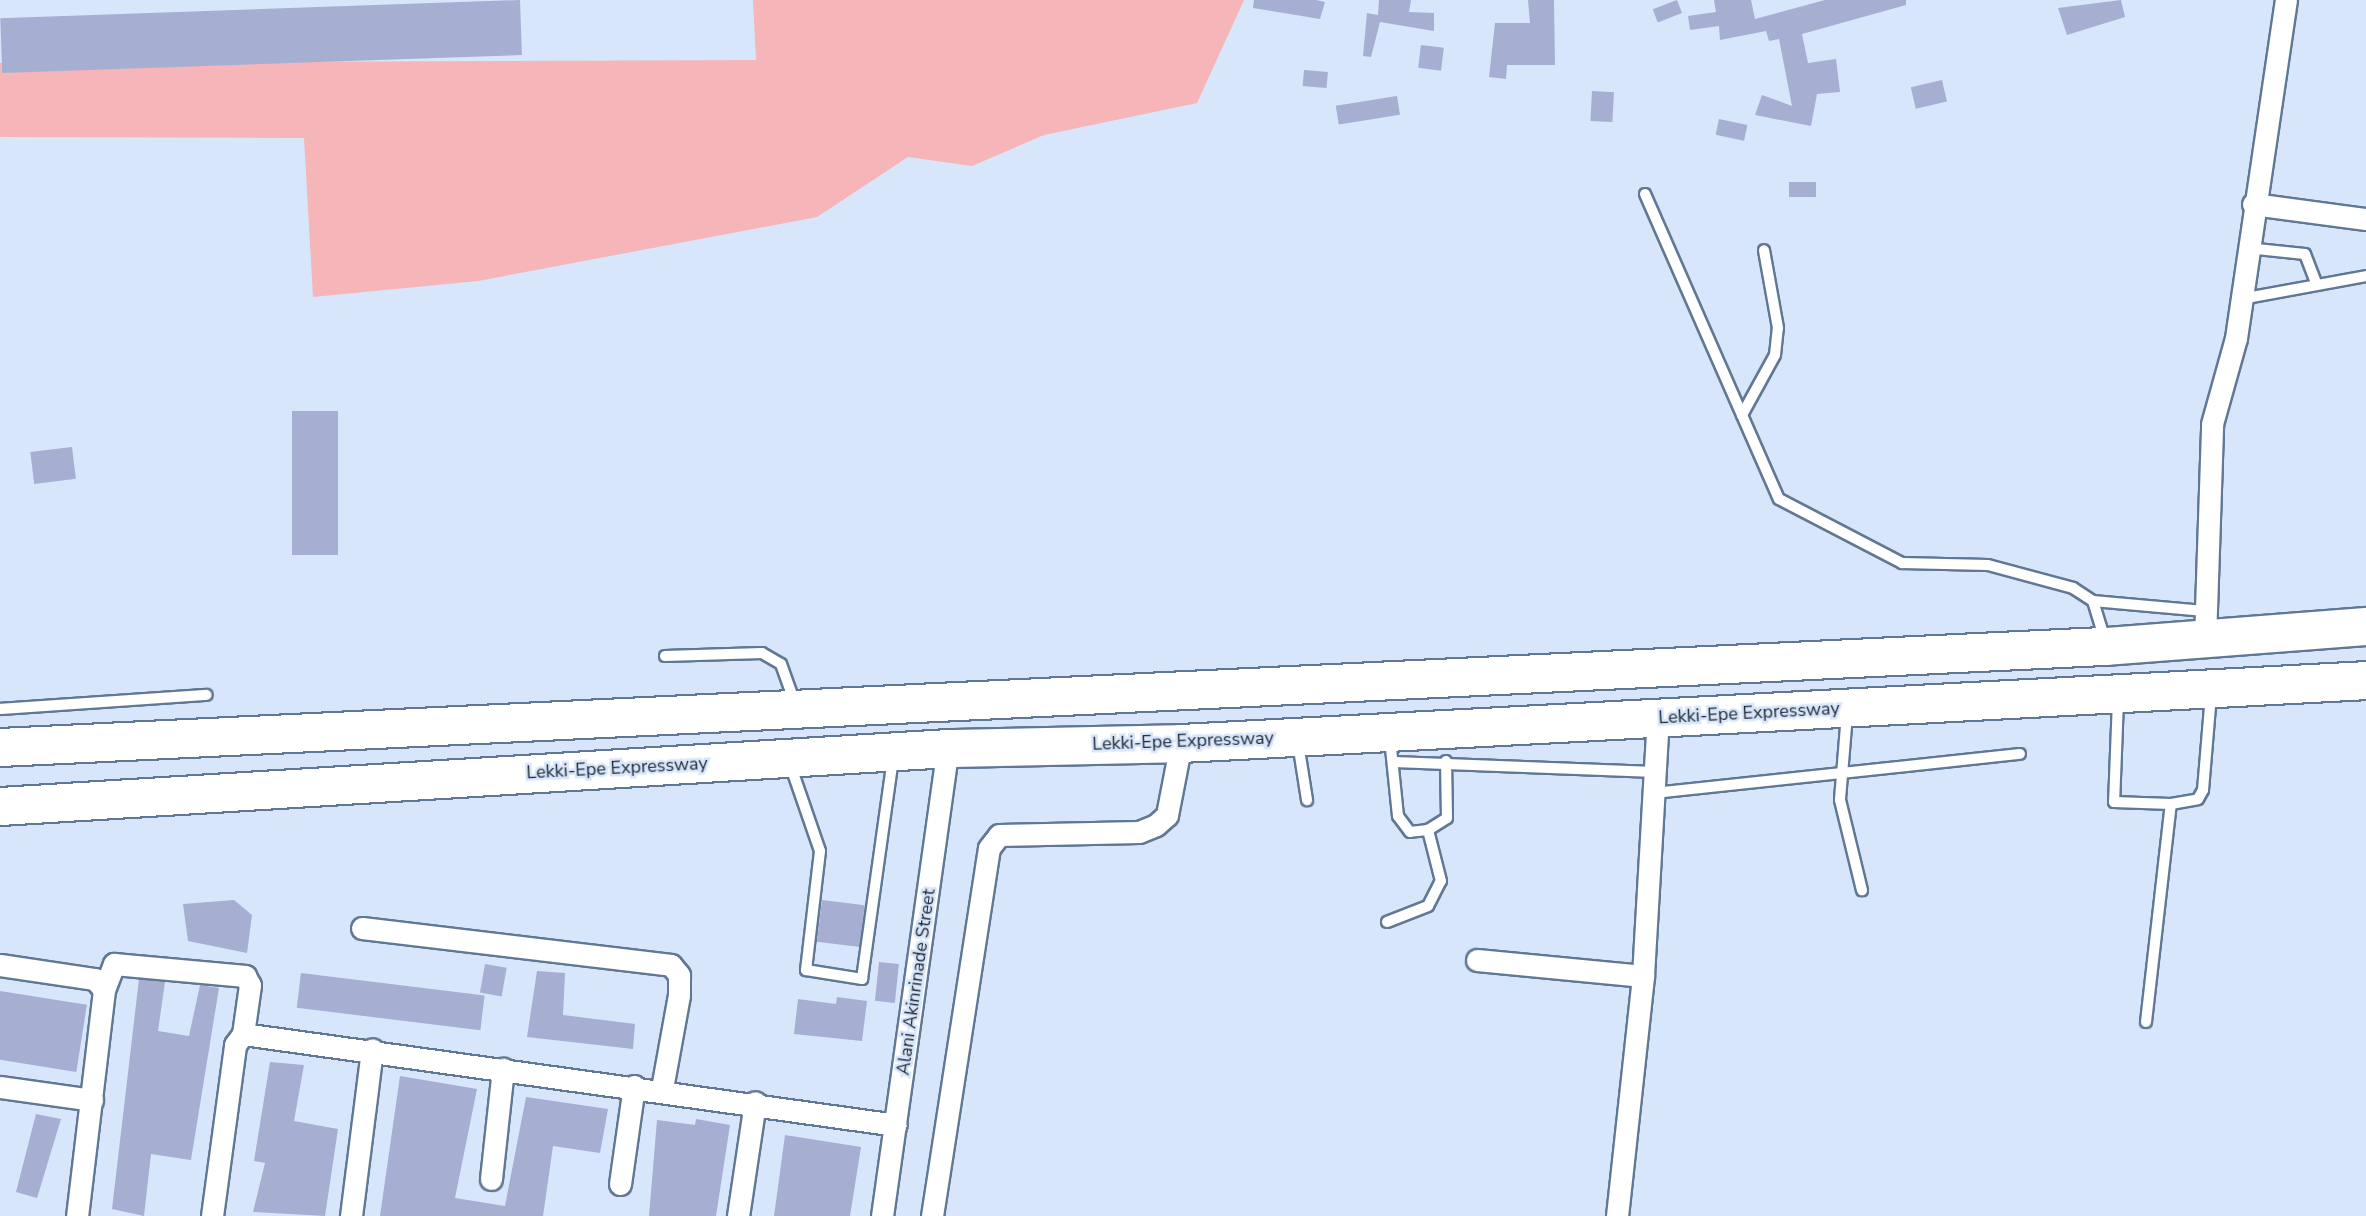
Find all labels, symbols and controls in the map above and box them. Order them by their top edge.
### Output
street label: Lekki-Epe Expressway [1658,697,1840,729]
street label: Lekki-Epe Expressway [1092,727,1274,755]
street label: Lekki-Epe Expressway [526,752,708,784]
street label: Alani Akinrinade Street [892,888,940,1076]

